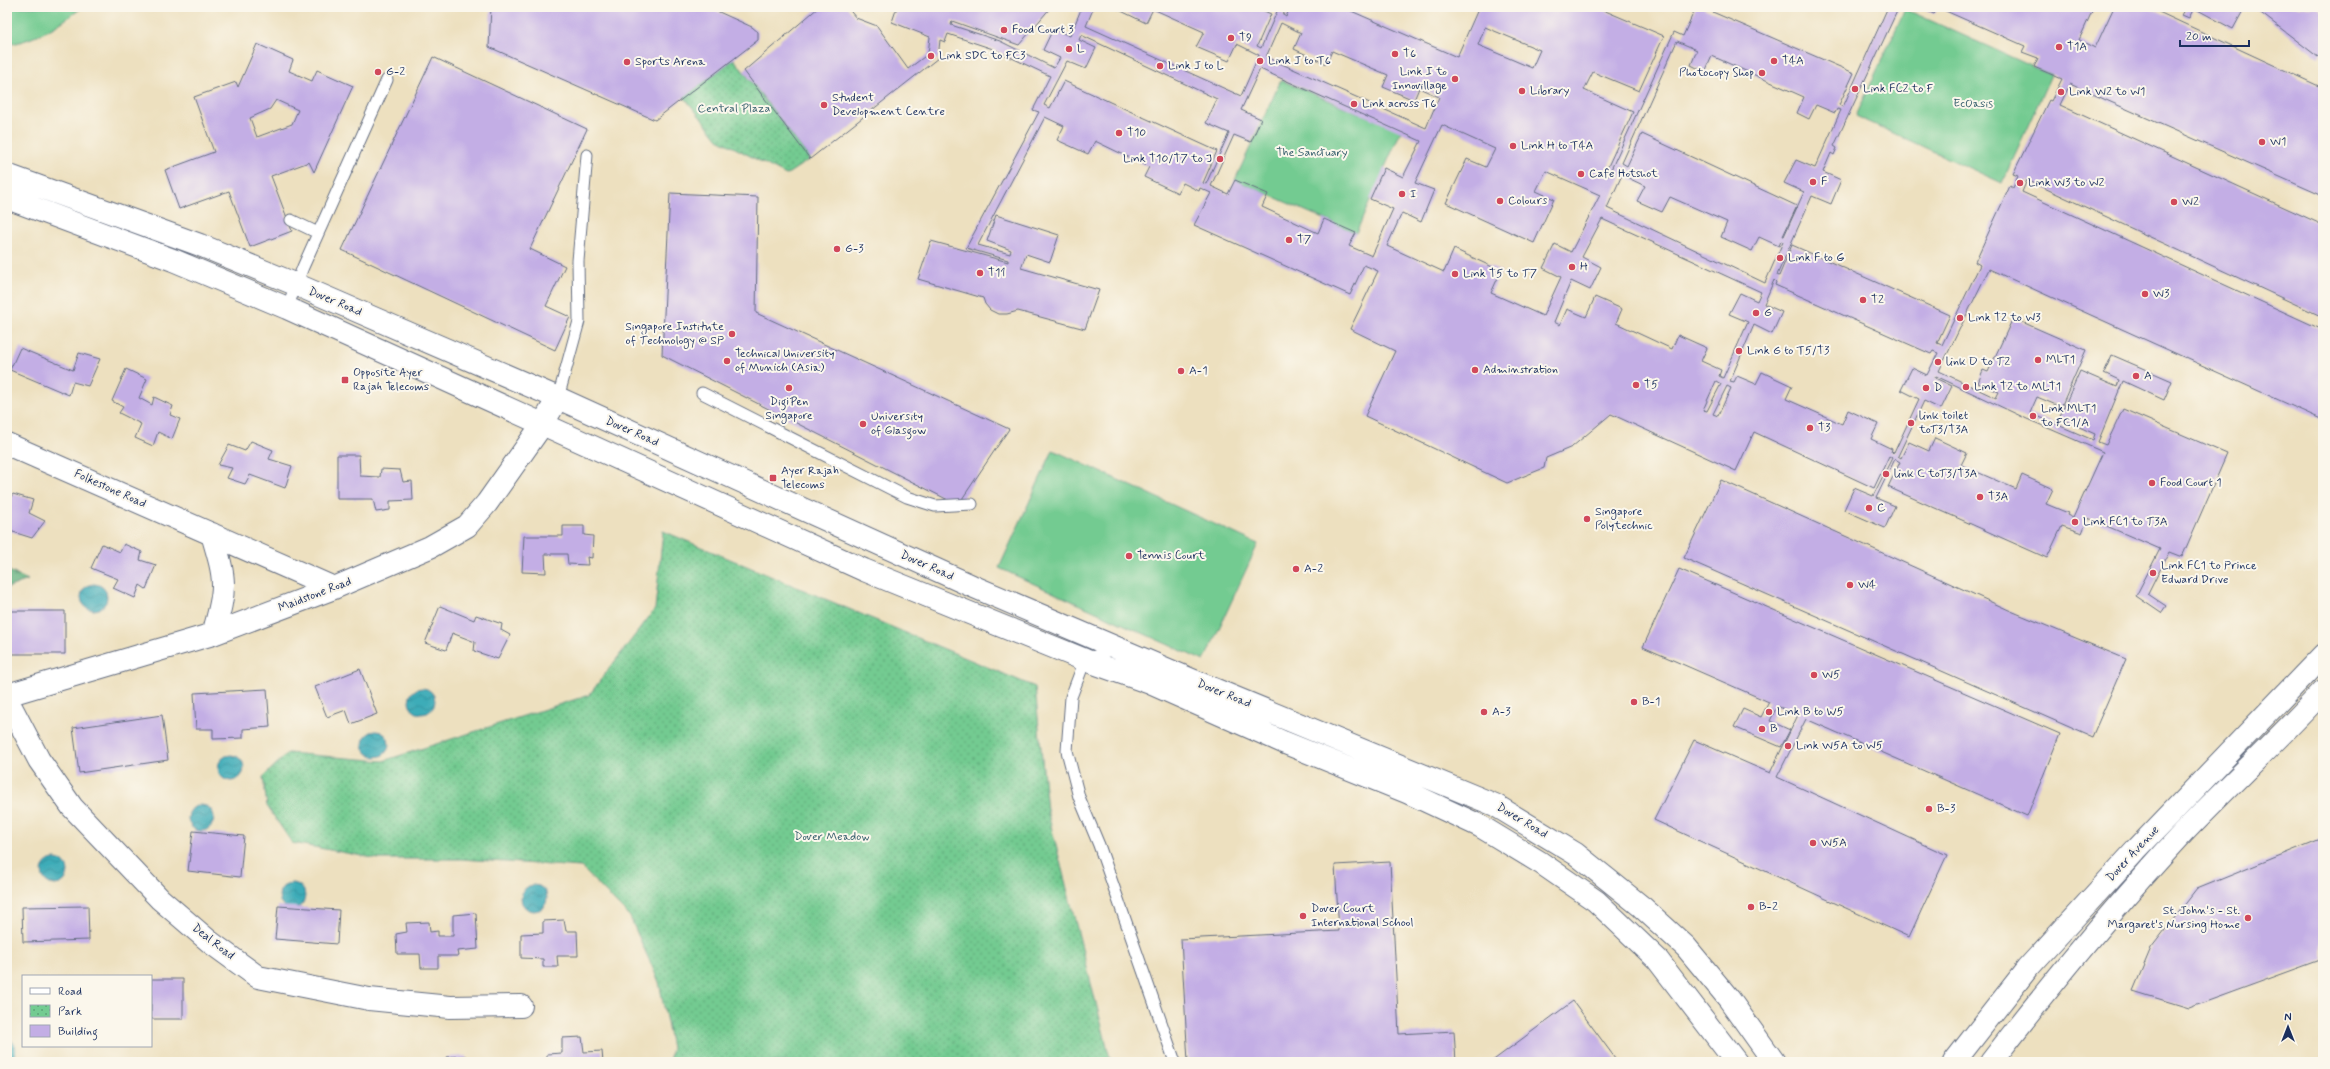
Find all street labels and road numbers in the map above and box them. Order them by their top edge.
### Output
street label: Dover Road [306,284,364,320]
street label: Dover Road [603,413,661,451]
street label: Folkestone Road [71,466,149,512]
street label: Dover Road [898,547,956,585]
street label: Maidstone Road [276,574,354,616]
street label: Dover Road [1195,676,1253,712]
street label: Dover Road [1493,799,1551,843]
street label: Dover Avenue [2103,823,2163,885]
street label: Deal Road [188,920,238,964]

